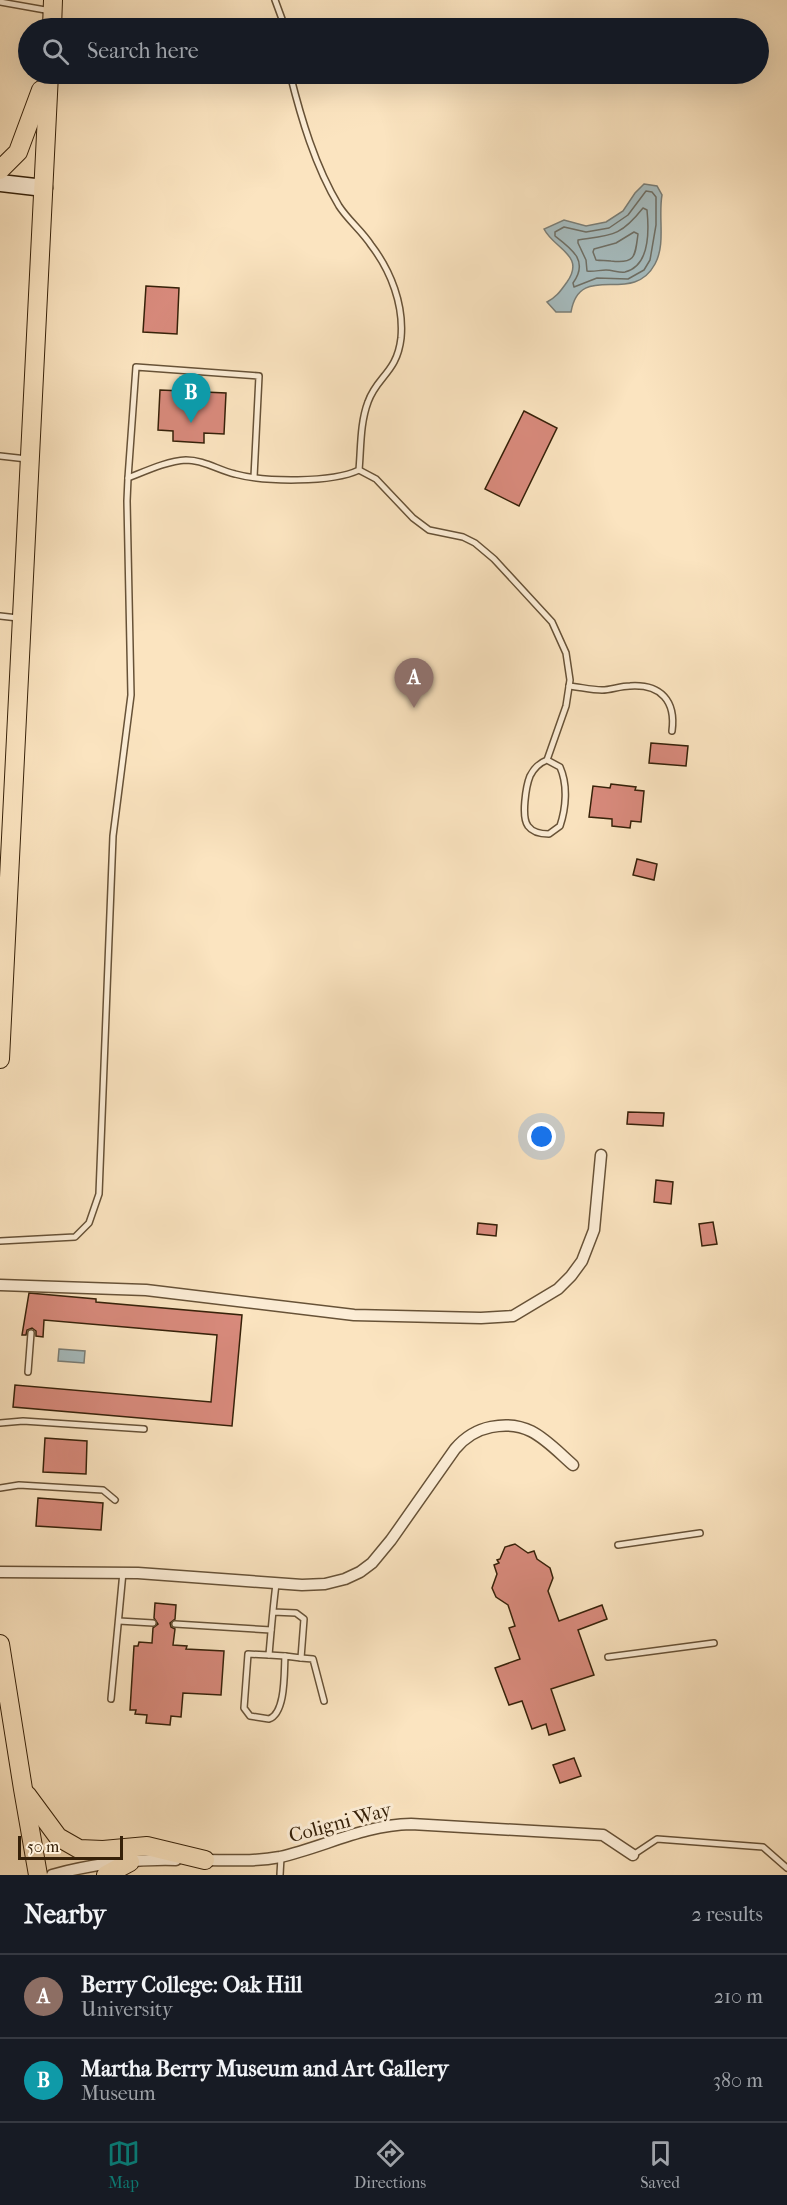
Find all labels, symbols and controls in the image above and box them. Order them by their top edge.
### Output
search box [18,18,769,84]
icon: search [39,35,72,68]
text: Search here [87,38,199,64]
pin: B [172,374,210,423]
pin: A [394,658,434,708]
your location [527,1122,556,1151]
street label: Coligni Way [286,1797,395,1847]
scale bar [18,1833,123,1860]
text: 50 m [27,1837,59,1856]
text: Nearby [24,1899,106,1930]
text: 2 results [692,1903,763,1926]
text: Berry College: Oak Hill [81,1972,302,1998]
text: A [37,1985,50,2008]
text: 210 m [714,1985,763,2008]
text: University [81,1998,173,2021]
text: Martha Berry Museum and Art Gallery [81,2056,449,2082]
text: B [37,2069,50,2092]
text: 380 m [713,2069,763,2092]
text: Museum [81,2082,156,2105]
tab: Map [107,2137,140,2192]
tab: Directions [354,2137,426,2192]
tab: Saved [640,2137,680,2192]

